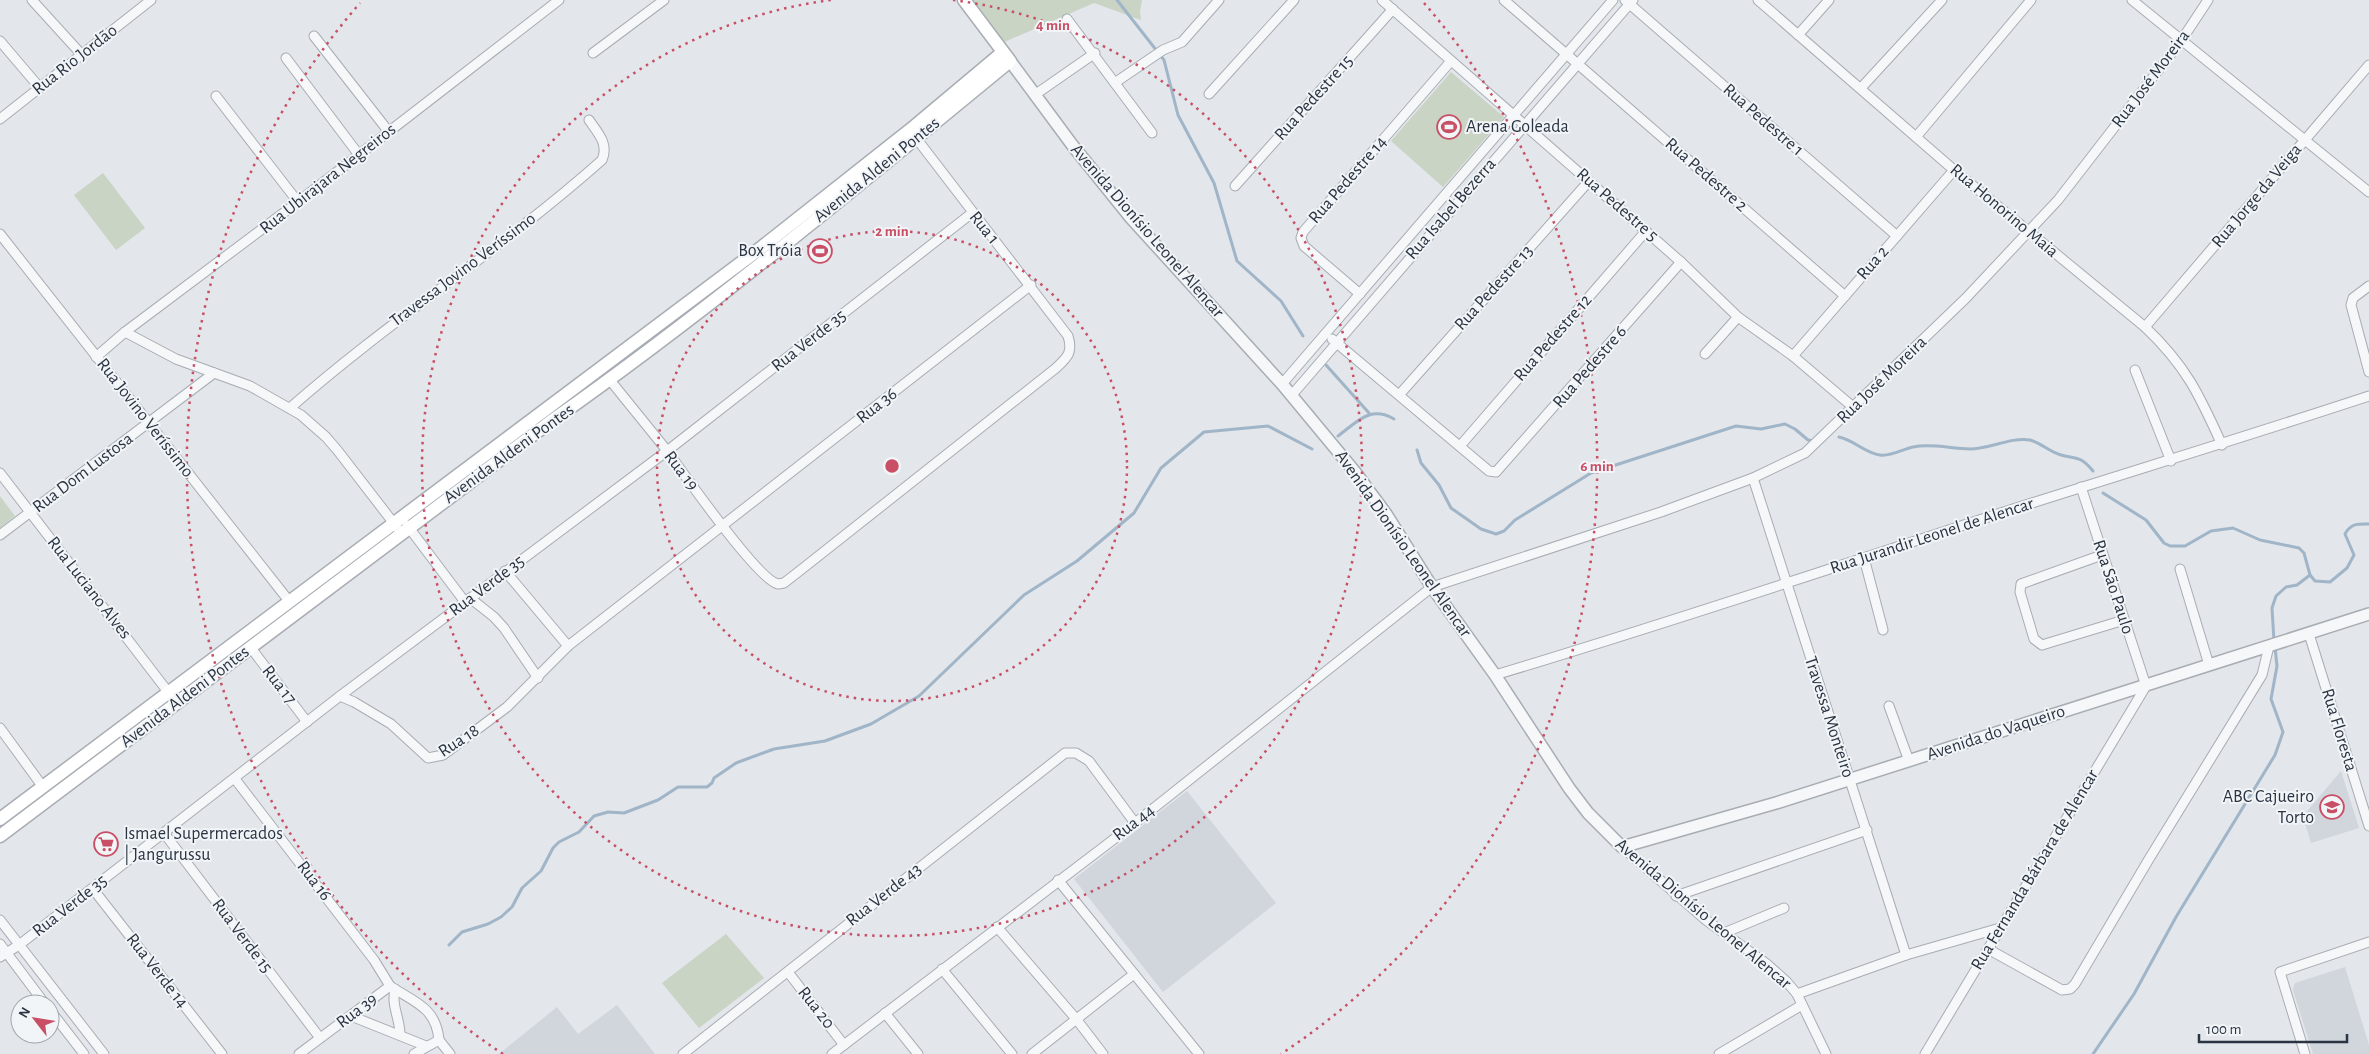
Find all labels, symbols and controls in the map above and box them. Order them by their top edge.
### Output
text: 4 min [1036,18,1070,33]
street label: Rua Rio Jordão [29,21,121,99]
street label: Rua José Moreira [2109,27,2193,131]
street label: Rua Pedestre 15 [1271,52,1357,144]
street label: Rua Pedestre 1 [1719,80,1807,160]
street label: Avenida Aldeni Pontes [811,114,943,226]
sports icon: Arena Goleada [1436,114,1462,140]
place label: Arena Goleada [1466,118,1569,136]
street label: Rua Ubirajara Negreiros [257,120,399,238]
street label: Rua Pedestre 14 [1305,133,1391,227]
street label: Rua Pedestre 2 [1661,135,1751,215]
street label: Avenida Dionísio Leonel Alencar [1067,141,1227,321]
street label: Rua Jorge da Veiga [2209,141,2305,251]
street label: Rua Isabel Bezerra [1402,155,1500,263]
street label: Rua Honorino Maia [1947,161,2061,261]
street label: Rua Pedestre 5 [1573,165,1661,245]
street label: Rua 1 [966,208,1002,248]
street label: Travessa Jovino Veríssimo [387,209,539,331]
text: 2 min [875,224,909,239]
sports icon: Box Tróia [807,238,833,264]
place label: Box Tróia [738,242,802,260]
street label: Rua Pedestre 13 [1451,242,1537,334]
street label: Rua 2 [1854,243,1892,283]
street label: Rua Pedestre 12 [1511,291,1595,385]
street label: Rua Verde 35 [768,306,850,376]
street label: Rua Pedestre 6 [1550,322,1630,412]
street label: Rua José Moreira [1834,333,1930,427]
street label: Rua Jovino Veríssimo [93,355,197,481]
street label: Rua 36 [853,385,901,427]
street label: Avenida Aldeni Pontes [441,401,577,507]
street label: Rua Dom Lustosa [30,430,136,516]
street label: Avenida Dionísio Leonel Alencar [1332,447,1475,641]
street label: Rua 19 [660,448,702,494]
centre of rings [883,457,901,475]
text: 6 min [1580,459,1614,474]
street label: Rua Jurandir Leonel de Alencar [1828,494,2036,577]
street label: Rua Luciano Alves [44,533,134,643]
street label: Rua São Paulo [2089,538,2137,637]
street label: Rua Verde 35 [446,552,528,620]
street label: Avenida Aldeni Pontes [117,643,253,751]
street label: Travessa Monteiro [1801,654,1857,780]
street label: Rua 17 [258,662,300,708]
street label: Rua Floresta [2318,686,2360,774]
street label: Avenida do Vaqueiro [1925,702,2068,764]
street label: Rua 18 [435,721,483,761]
street label: Rua Fernanda Bárbara de Alencar [1968,766,2102,973]
place label: ABC Cajueiro Torto [2223,788,2314,827]
school or university icon: ABC Cajueiro Torto [2319,794,2345,820]
street label: Rua 44 [1110,801,1159,844]
place label: Ismael Supermercados | Jangurussu [124,825,283,865]
supermarket icon: Ismael Supermercados | Jangurussu [93,831,119,857]
street label: Avenida Dionísio Leonel Alencar [1612,835,1794,993]
street label: Rua 16 [293,858,335,904]
street label: Rua Verde 43 [843,860,925,930]
street label: Rua Verde 35 [29,871,111,941]
street label: Rua Verde 15 [208,895,276,977]
street label: Rua Verde 14 [123,930,192,1012]
street label: Rua 20 [794,984,838,1032]
street label: Rua 39 [333,990,381,1032]
north arrow [10,994,60,1044]
text: N [16,1005,33,1021]
scale bar [2199,1012,2346,1044]
text: 100 m [2206,1022,2241,1037]

